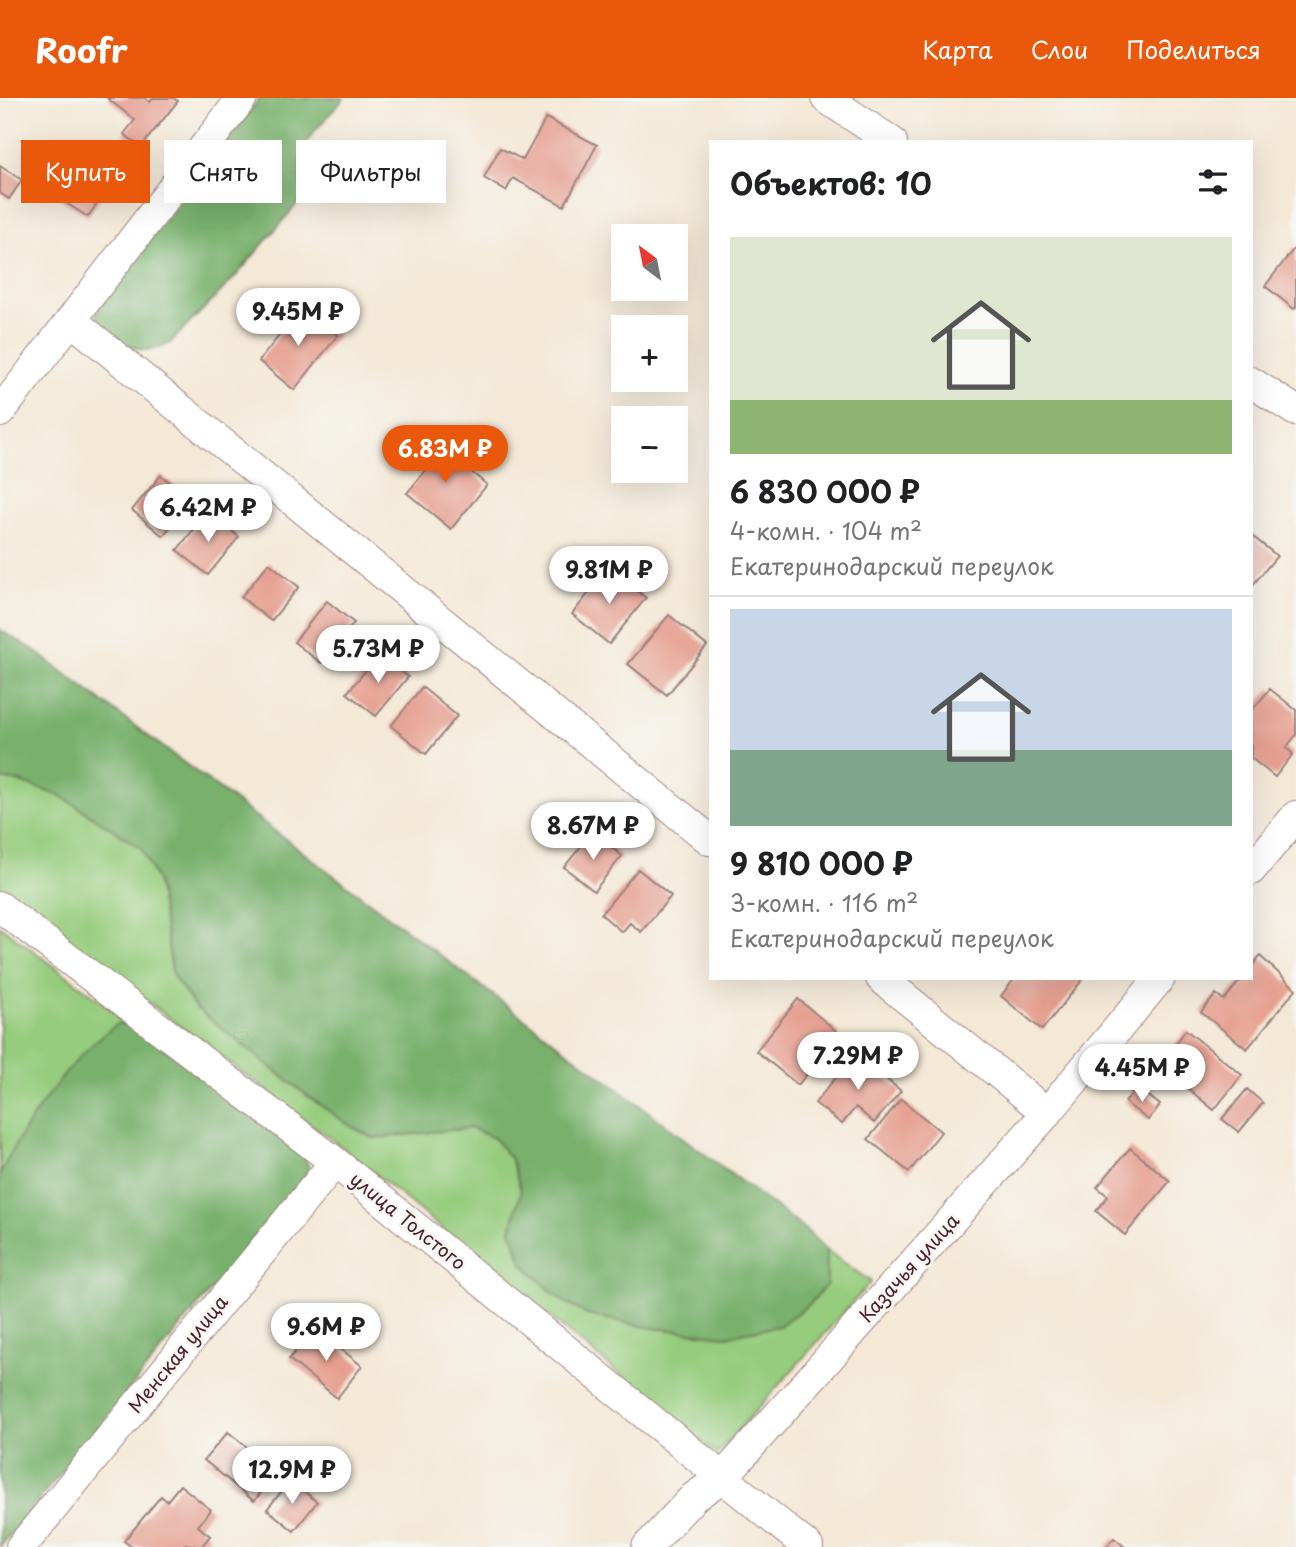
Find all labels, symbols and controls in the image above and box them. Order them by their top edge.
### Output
text: Roofr [35,24,128,74]
text: Карта [922,31,993,67]
text: Слои [1031,31,1088,67]
text: Поделиться [1126,31,1261,67]
chip: Купить [21,140,150,203]
chip: Снять [164,140,282,203]
chip: Фильтры [296,140,446,203]
text: Объектов: 10 [730,160,932,205]
icon: filters [1194,163,1232,201]
north arrow [611,224,688,301]
map controls [611,224,688,483]
icon: home [918,282,1044,408]
pin: 9.45M ₽ [233,288,363,348]
text: 9.45M ₽ [252,293,344,328]
button: + [611,315,688,392]
button: − [611,406,688,483]
pin: 6.83M ₽ [380,426,510,485]
text: 6.83M ₽ [398,430,492,465]
text: 6 830 000 ₽ [730,468,920,513]
pin: 6.42M ₽ [143,484,273,544]
text: 6.42M ₽ [159,489,257,524]
text: 4-комн. · 104 m² [730,513,922,548]
pin: 9.81M ₽ [544,546,674,606]
text: Екатеринодарский переулок [730,548,1054,583]
text: 9.81M ₽ [565,551,653,586]
pin: 5.73M ₽ [313,626,443,685]
text: 5.73M ₽ [332,630,424,665]
icon: home [918,654,1044,780]
pin: 8.67M ₽ [528,802,658,862]
text: 8.67M ₽ [547,807,639,842]
text: 9 810 000 ₽ [730,840,913,885]
text: 3-комн. · 116 m² [730,885,918,920]
text: Екатеринодарский переулок [730,920,1054,955]
pin: 7.29M ₽ [793,1032,923,1092]
text: 7.29M ₽ [813,1037,903,1072]
pin: 4.45M ₽ [1077,1044,1207,1104]
text: 4.45M ₽ [1094,1049,1190,1084]
street label: улица Толстого [345,1165,473,1276]
street label: Казачья улица [852,1207,965,1328]
street label: Менская улица [121,1288,234,1418]
pin: 9.6M ₽ [269,1304,383,1363]
text: 9.6M ₽ [287,1308,365,1343]
pin: 12.9M ₽ [227,1446,357,1506]
text: 12.9M ₽ [248,1451,336,1486]

